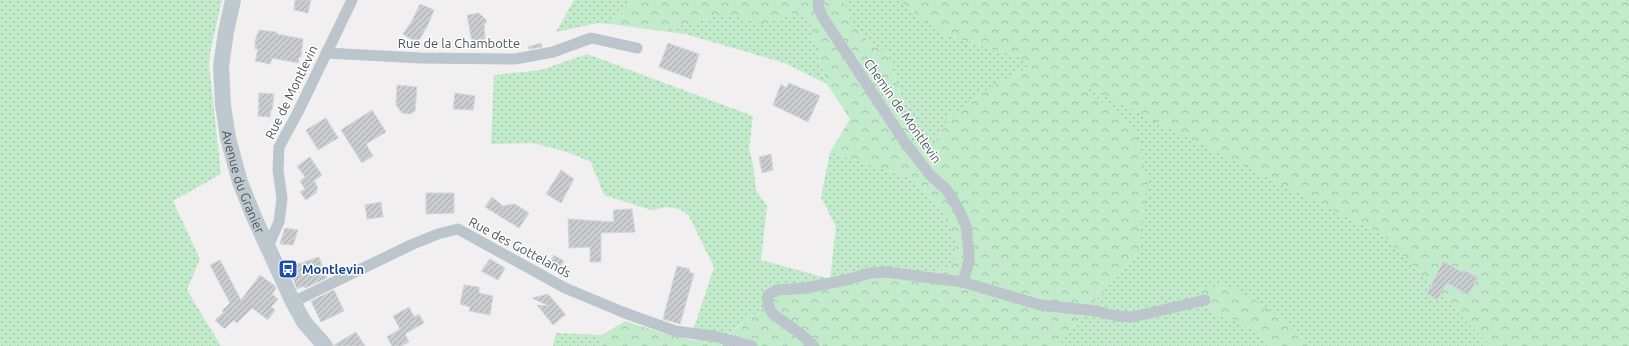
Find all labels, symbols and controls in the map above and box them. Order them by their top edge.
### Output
street label: Rue de la Chambotte [398,36,520,50]
street label: Rue de Montlevin [262,43,320,141]
street label: Chemin de Montlevin [862,56,944,166]
street label: Avenue du Granier [220,130,268,235]
street label: Rue des Gottelands [467,214,574,280]
bus stop icon: Montlevin [277,258,299,280]
place label: Montlevin [302,262,364,276]

